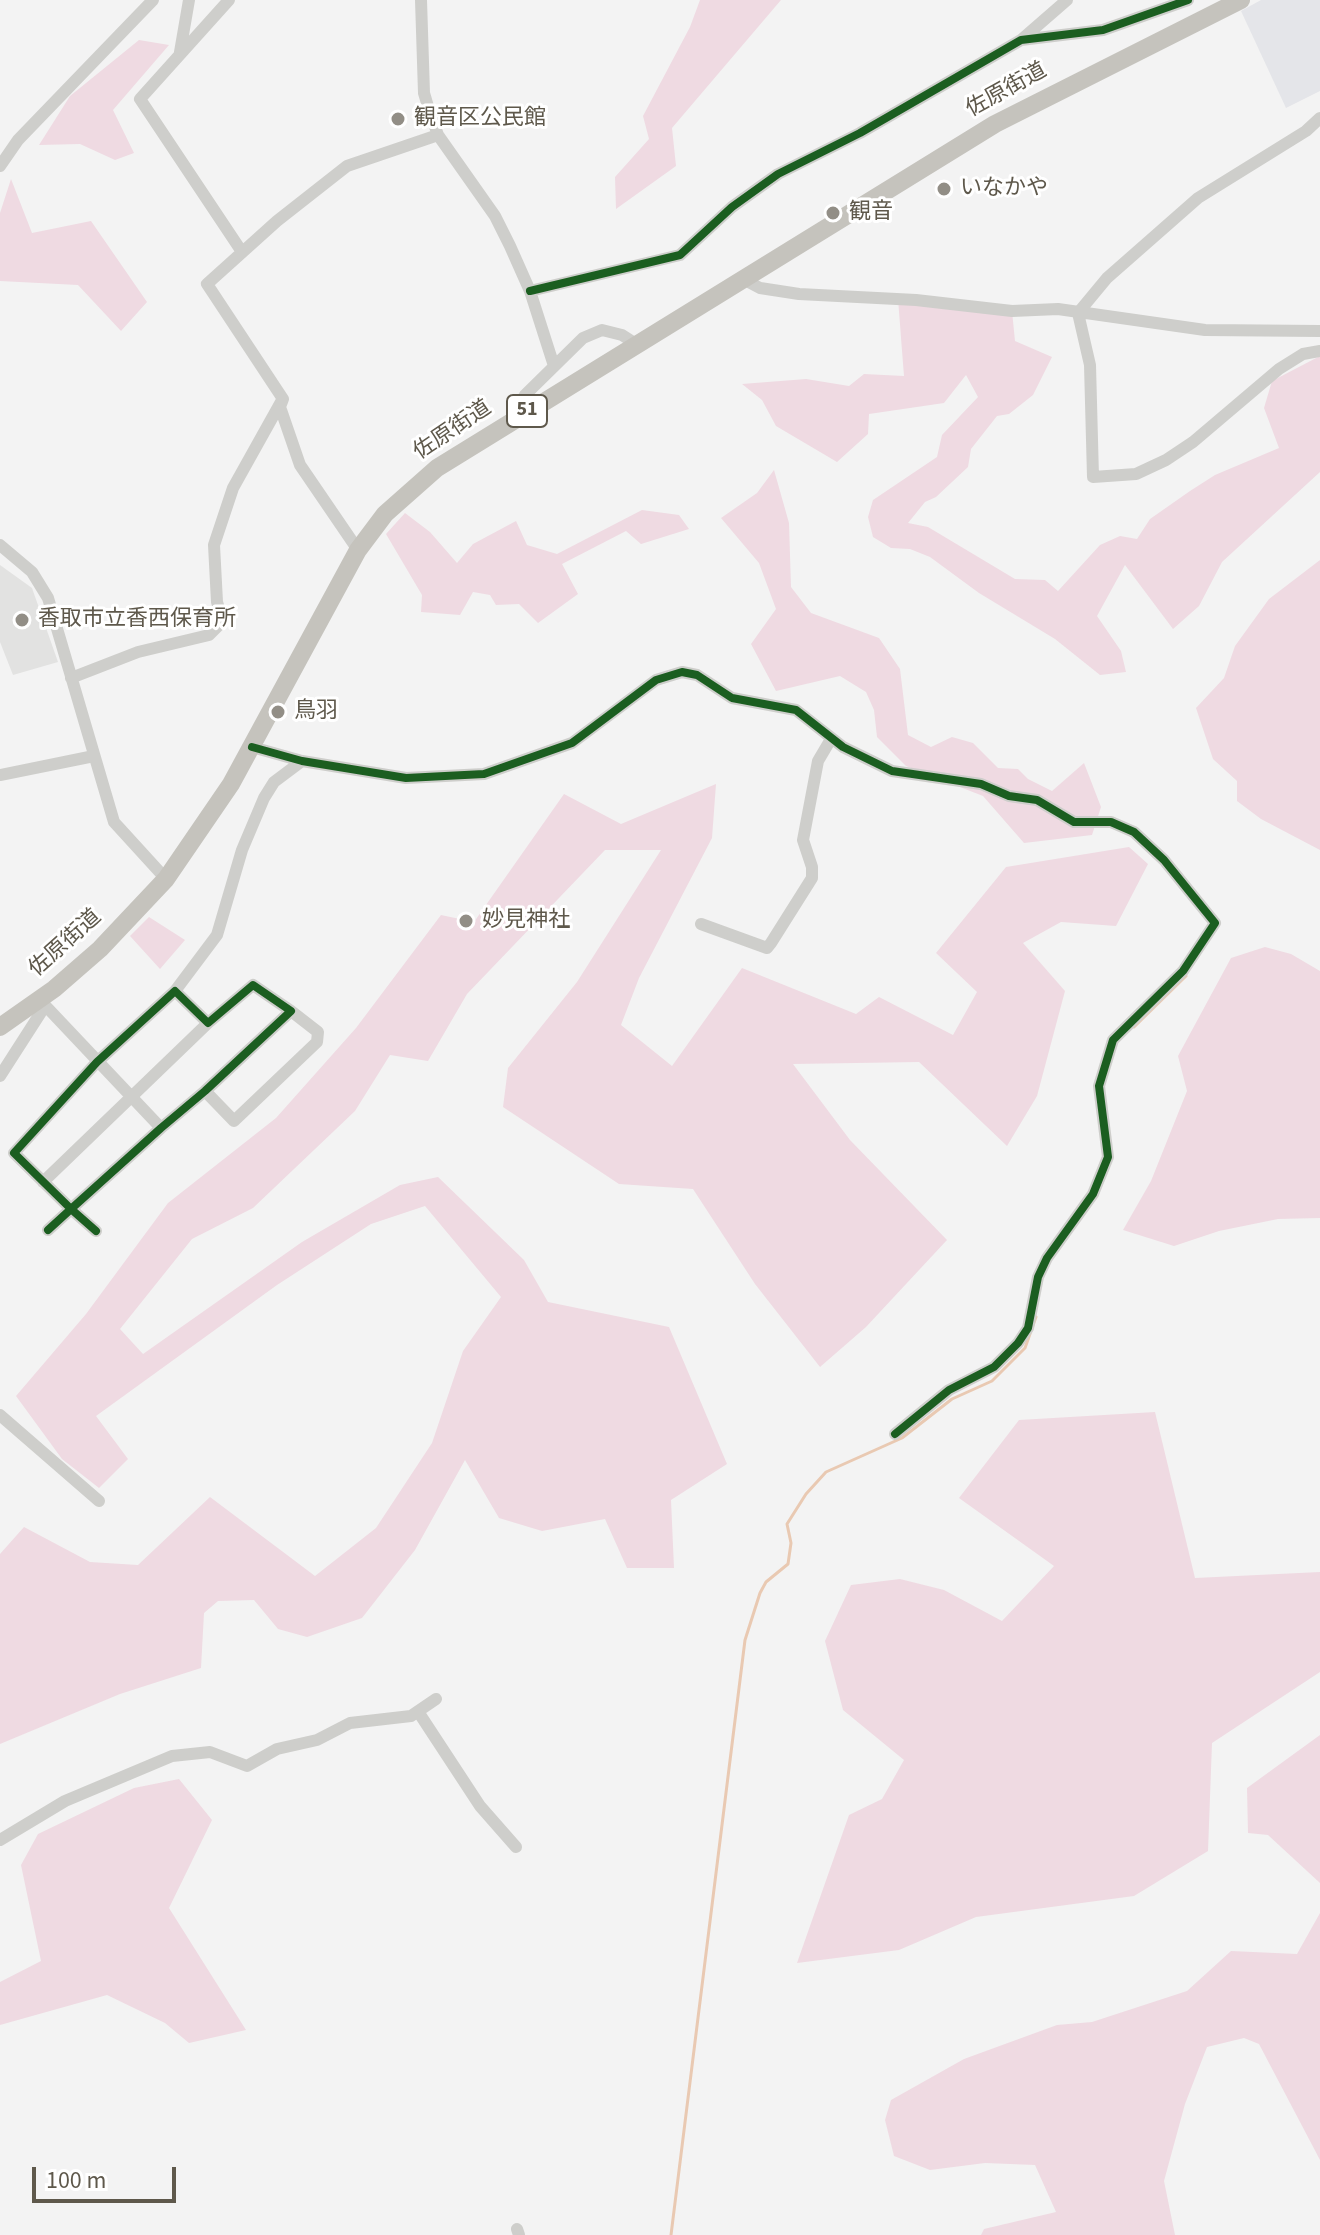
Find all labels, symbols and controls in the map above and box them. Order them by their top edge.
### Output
street label: 佐原街道 [962,58,1052,124]
place label: 観音区公民館 [414,106,546,132]
marker: 観音区公民館 [389,110,407,128]
place label: いなかや [960,176,1048,202]
marker: いなかや [935,180,953,198]
place label: 観音 [849,200,893,226]
marker: 観音 [824,204,842,222]
street label: 佐原街道 [409,395,497,467]
road number: 51 [507,395,547,427]
place label: 香取市立香西保育所 [38,607,236,633]
marker: 香取市立香西保育所 [13,611,31,629]
place label: 鳥羽 [294,699,338,725]
marker: 鳥羽 [269,703,287,721]
street label: 佐原街道 [24,905,108,983]
place label: 妙見神社 [482,908,570,934]
marker: 妙見神社 [457,912,475,930]
scale bar [36,2151,180,2201]
text: 100 m [46,2163,106,2198]

